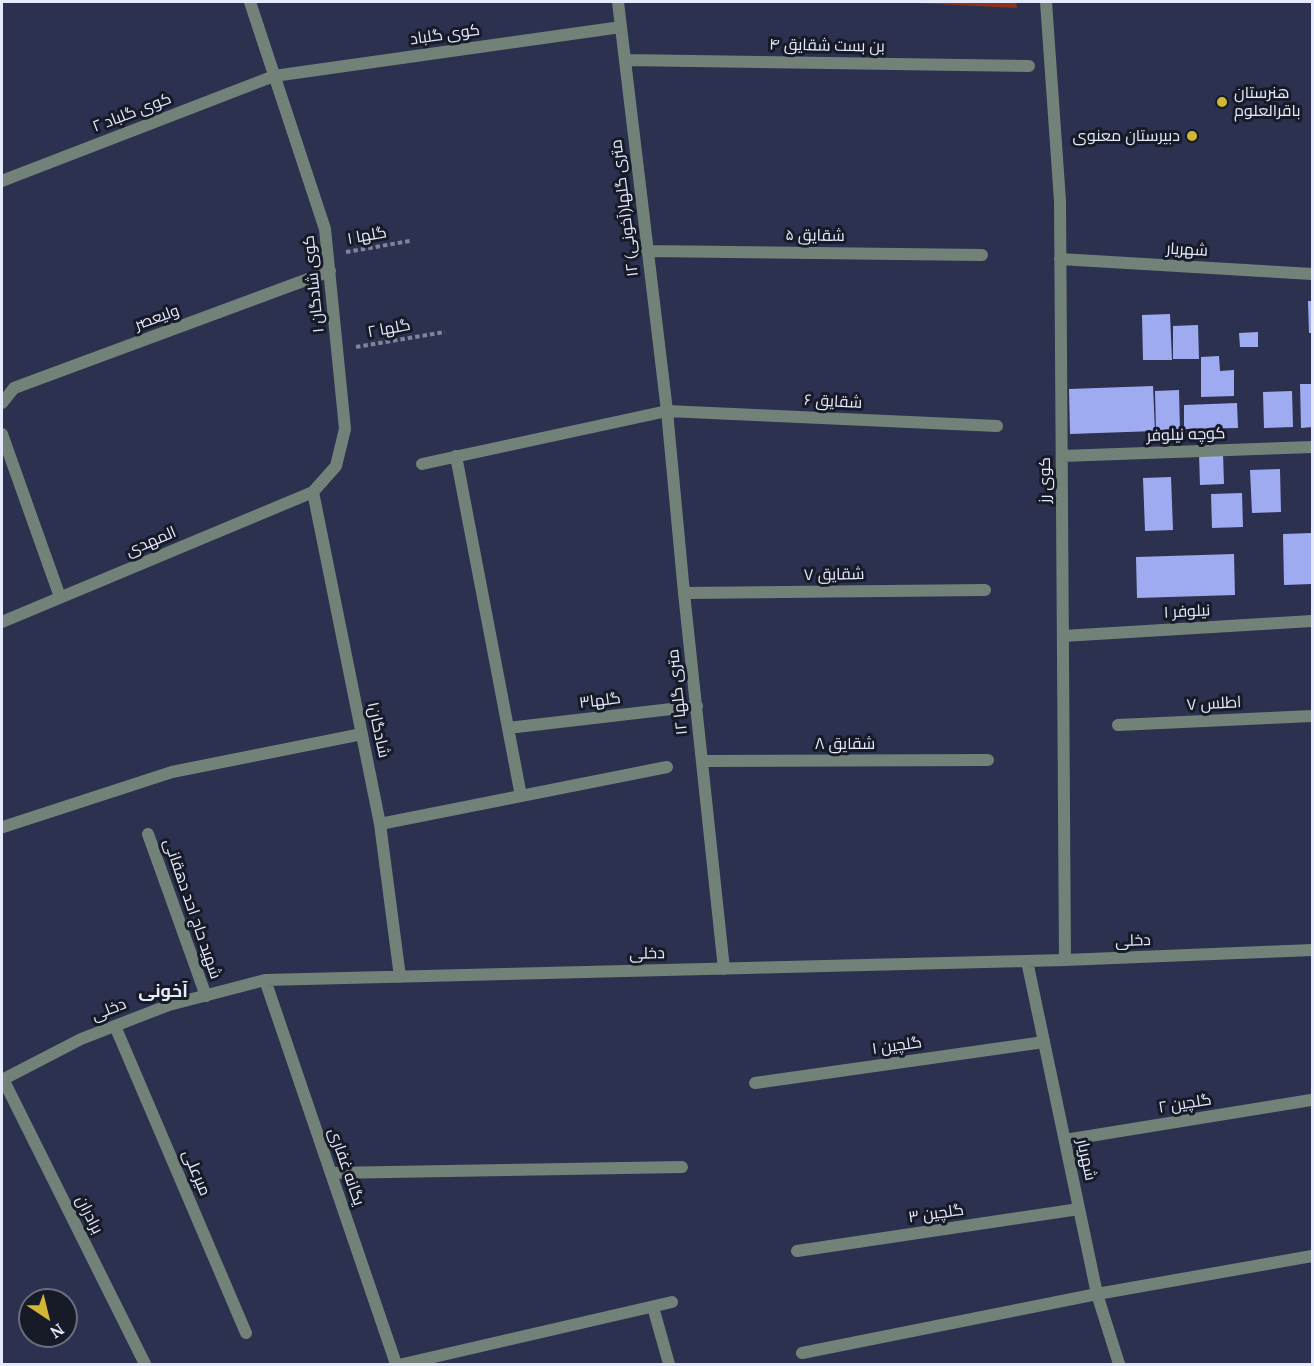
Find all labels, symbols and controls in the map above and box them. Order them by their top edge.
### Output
street label: کوی گلباد [409,21,481,49]
street label: بن بست شقایق ۴ [769,35,885,57]
place label: هنرستان باقرالعلوم [1234,83,1301,121]
street label: کوی گلباد ۲ [90,89,174,137]
marker: هنرستان باقرالعلوم [1215,95,1229,109]
place label: دبیرستان معنوی [1073,126,1180,146]
marker: دبیرستان معنوی [1185,129,1199,143]
street label: ۱۲ متری گلها(آخونی) [607,138,643,278]
street label: گلها ۱ [346,223,388,249]
street label: شقایق ۵ [785,226,845,246]
street label: کوی شادگان ۱ [299,234,329,334]
street label: شهریار [1166,239,1208,261]
street label: ولیعصر [132,301,182,335]
street label: گلها ۲ [366,316,412,342]
street label: شقایق ۶ [803,391,863,413]
street label: کوچه نیلوفر [1146,424,1226,446]
street label: کوی رز [1035,457,1055,503]
street label: المهدی [123,523,179,561]
street label: شقایق ۷ [804,565,864,585]
street label: نیلوفر ۱ [1163,601,1211,623]
street label: ۱۲ متری گلها [664,648,692,736]
street label: گلها۳ [578,689,622,713]
street label: اطلس ۷ [1186,693,1242,715]
street label: شادگان۱ [363,700,393,760]
street label: شقایق ۸ [815,734,875,754]
street label: شهید حاج احد دهقانی [159,836,225,982]
street label: دخلی [1115,931,1151,951]
street label: دخلی [629,944,665,964]
district label: آخونی [138,981,188,1003]
street label: دخلی [89,995,129,1025]
street label: گلچین ۱ [871,1033,923,1059]
street label: گلچین ۲ [1157,1090,1213,1118]
street label: یگانه غفاری [324,1126,368,1208]
street label: شهریار [1072,1138,1100,1182]
street label: میرعلی [178,1147,214,1199]
street label: برادران [71,1193,107,1237]
street label: گلچین ۳ [907,1201,965,1227]
north arrow [18,1288,78,1348]
text: N [46,1319,68,1344]

